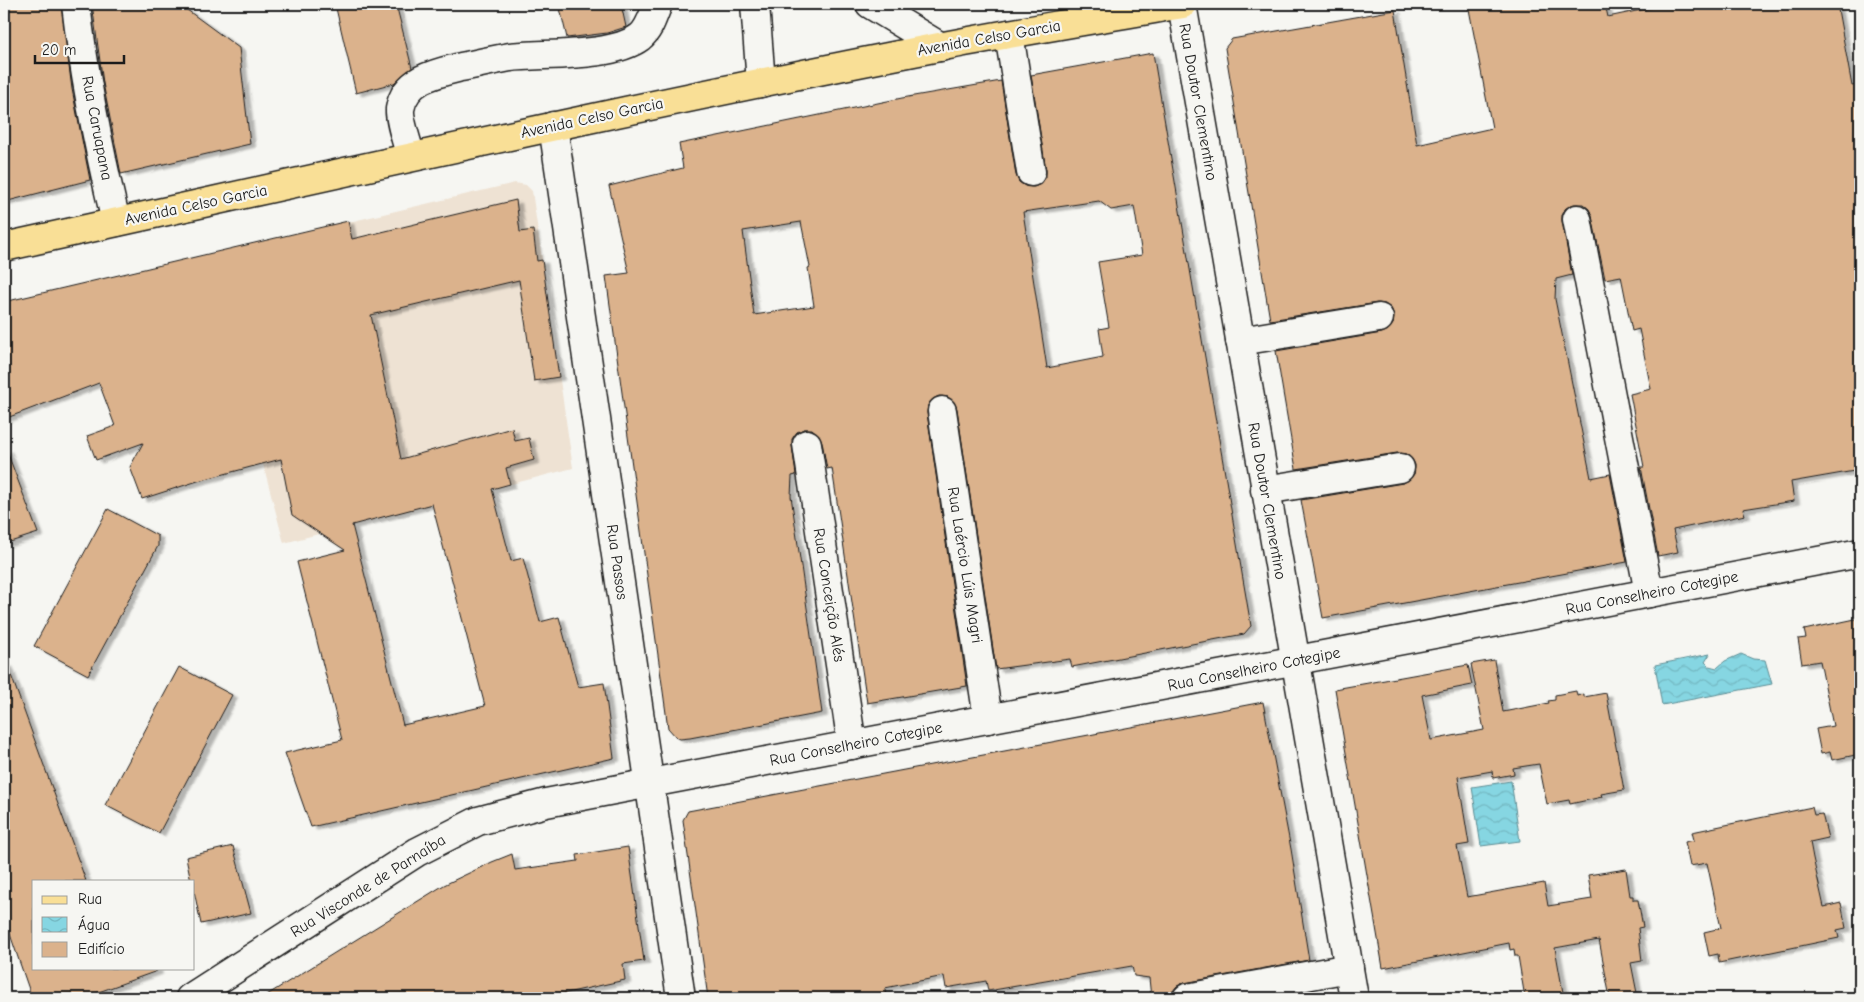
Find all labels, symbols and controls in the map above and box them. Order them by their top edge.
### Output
street label: Avenida Celso Garcia [916,17,1062,59]
street label: Rua Doutor Clementino [1175,22,1221,182]
scale bar [35,32,124,64]
text: 20 m [42,41,76,59]
street label: Rua Caruapana [78,74,116,182]
street label: Avenida Celso Garcia [519,94,665,142]
street label: Avenida Celso Garcia [123,181,269,229]
street label: Rua Doutor Clementino [1244,421,1290,581]
street label: Rua Laércio Lúis Magri [944,486,986,644]
street label: Rua Passos [603,523,631,601]
street label: Rua Conceição Alés [810,527,849,663]
street label: Rua Conselheiro Cotegipe [1564,567,1740,619]
street label: Rua Conselheiro Cotegipe [1166,643,1342,695]
street label: Rua Conselheiro Cotegipe [768,718,944,770]
street label: Rua Visconde de Parnaíba [287,831,449,941]
legend [32,880,195,970]
text: Rua [78,890,102,908]
text: Água [78,915,110,934]
text: Edifício [78,940,125,958]

